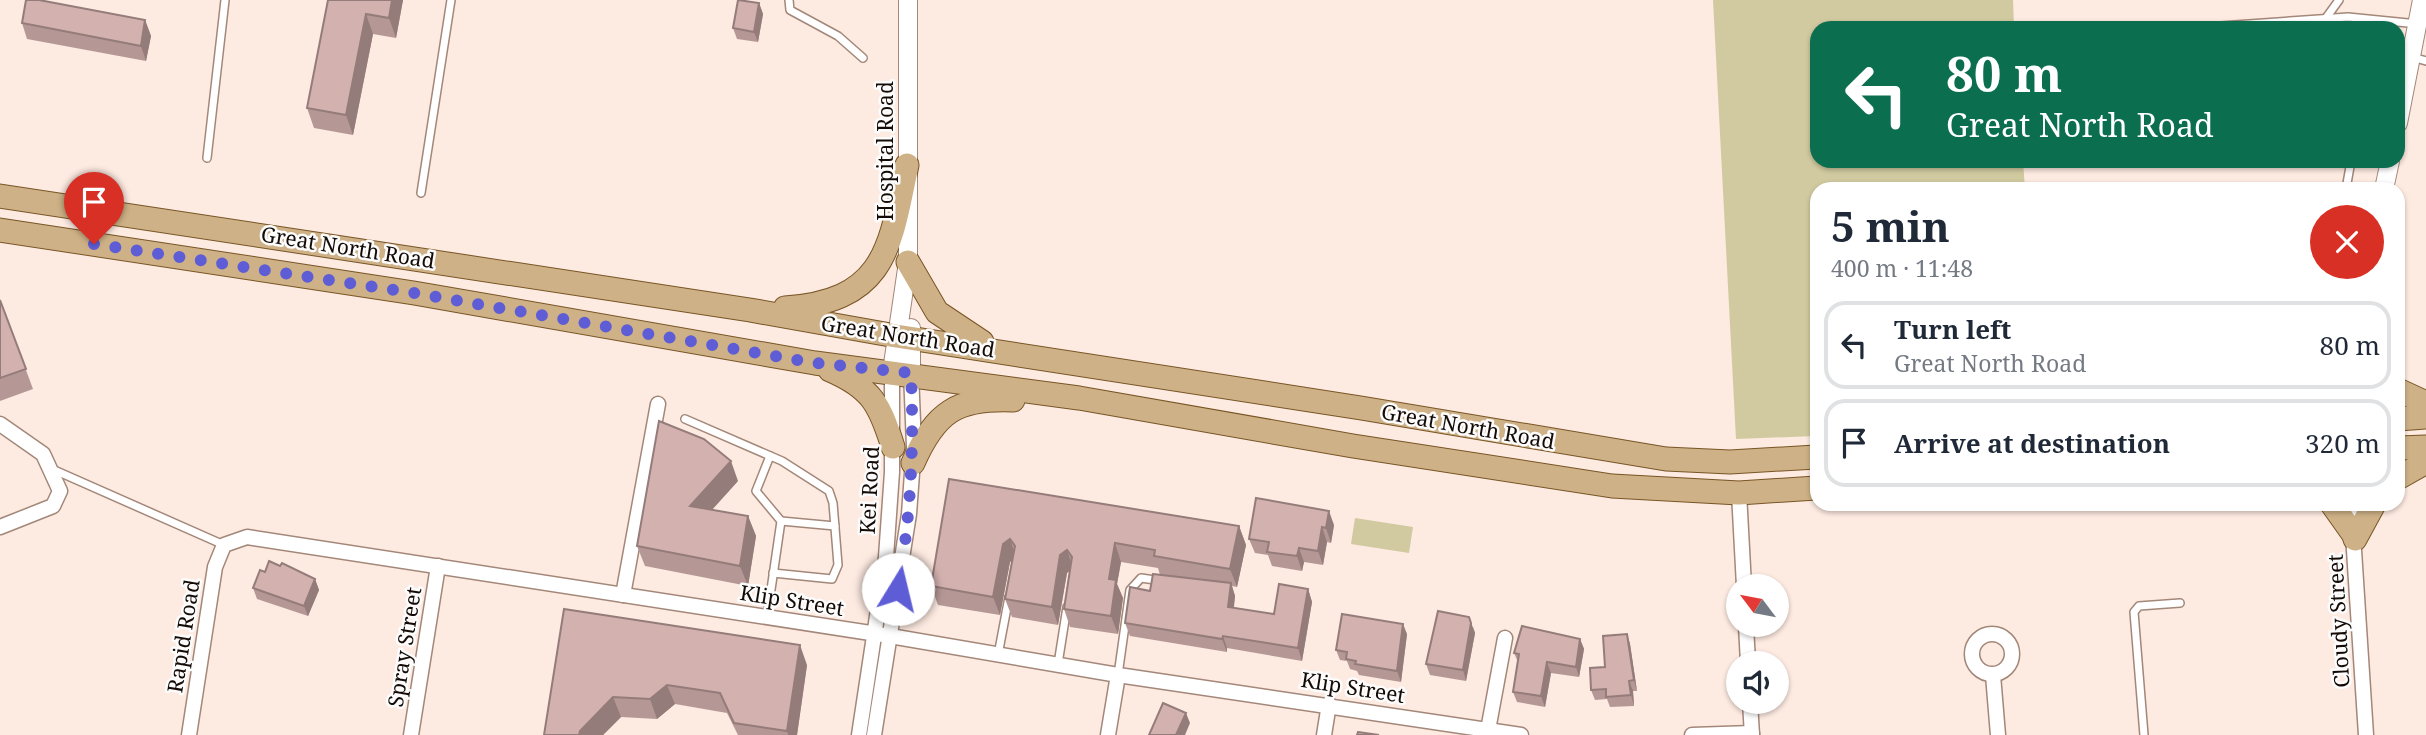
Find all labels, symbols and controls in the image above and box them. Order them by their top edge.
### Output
text: 80 m [1946,40,2062,106]
icon: left [1831,49,1922,140]
street label: Hospital Road [871,81,899,221]
text: Great North Road [1946,103,2214,146]
pin [64,172,124,244]
icon: arrive [75,183,113,221]
text: 5 min [1831,197,1950,254]
button: close [2310,205,2384,279]
street label: Great North Road [259,219,437,275]
text: 400 m · 11:48 [1831,252,1973,284]
street label: Great North Road [819,308,997,364]
text: Turn left [1894,311,2011,347]
icon: left [1835,326,1873,364]
text: 80 m [2320,327,2380,363]
text: Great North Road [1894,347,2086,379]
street label: Great North Road [1379,397,1557,455]
icon: arrive [1835,424,1873,462]
text: Arrive at destination [1894,425,2170,461]
text: 320 m [2305,425,2380,461]
street label: Kei Road [853,445,885,535]
position arrow [861,552,935,626]
street label: Cloudy Street [2321,554,2355,688]
north arrow [1726,574,1788,637]
map controls [1726,574,1789,714]
street label: Rapid Road [160,577,206,695]
street label: Klip Street [738,578,846,622]
street label: Spray Street [381,585,427,709]
button: sound [1726,651,1789,714]
street label: Klip Street [1299,665,1407,709]

